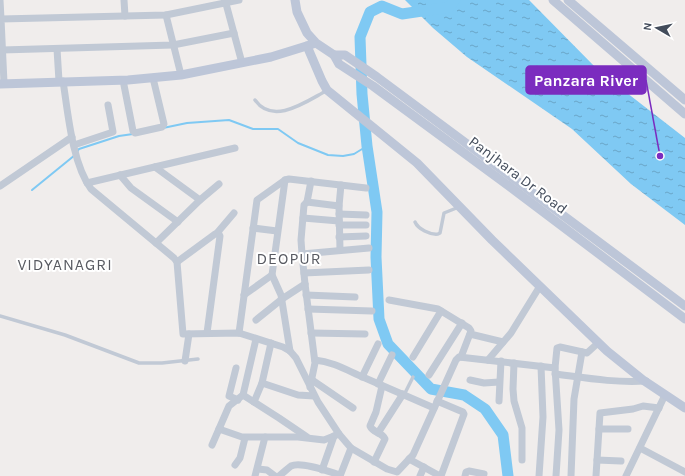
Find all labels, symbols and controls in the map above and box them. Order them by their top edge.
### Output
north arrow [637,8,677,48]
text: N [641,22,655,31]
callout: Panzara River [526,66,646,94]
text: Panzara River [534,71,639,90]
street label: Panjhara Dr Road [465,132,571,218]
district label: DEOPUR [257,249,321,268]
district label: VIDYANAGRI [17,255,113,274]

